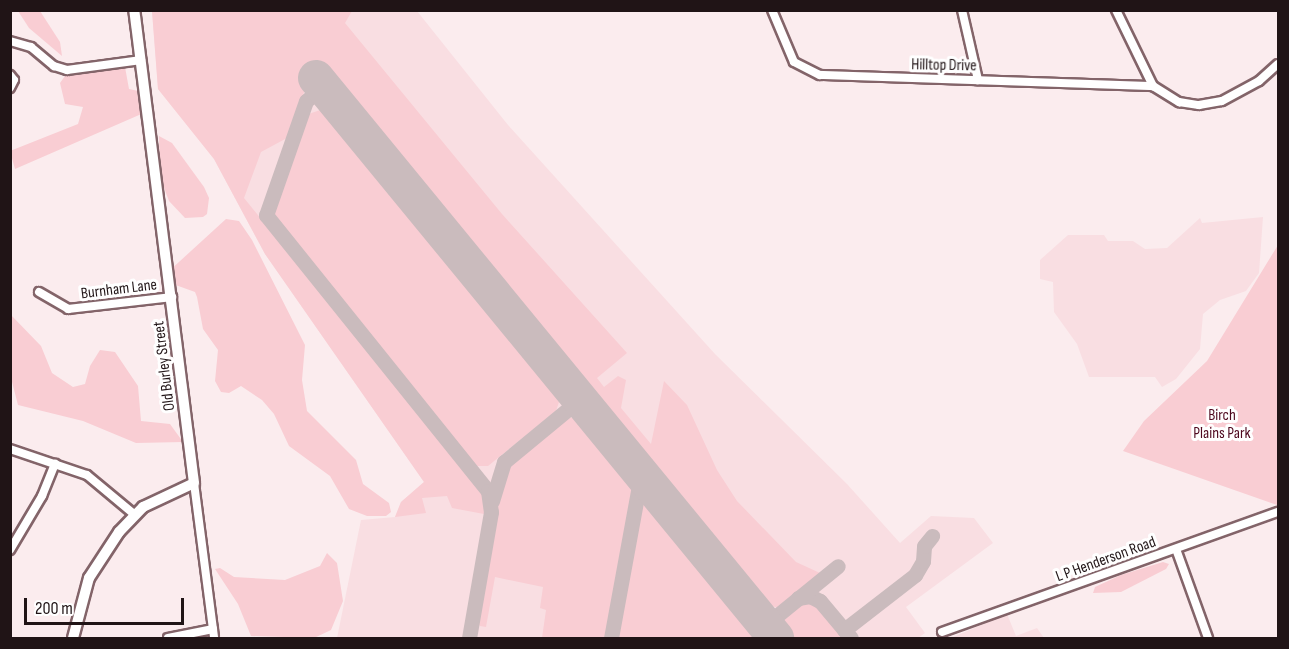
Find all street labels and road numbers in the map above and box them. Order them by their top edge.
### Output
street label: Hilltop Drive [911,56,977,76]
street label: Burnham Lane [80,276,158,304]
street label: Old Burley Street [150,320,180,412]
street label: L P Henderson Road [1053,533,1159,587]

